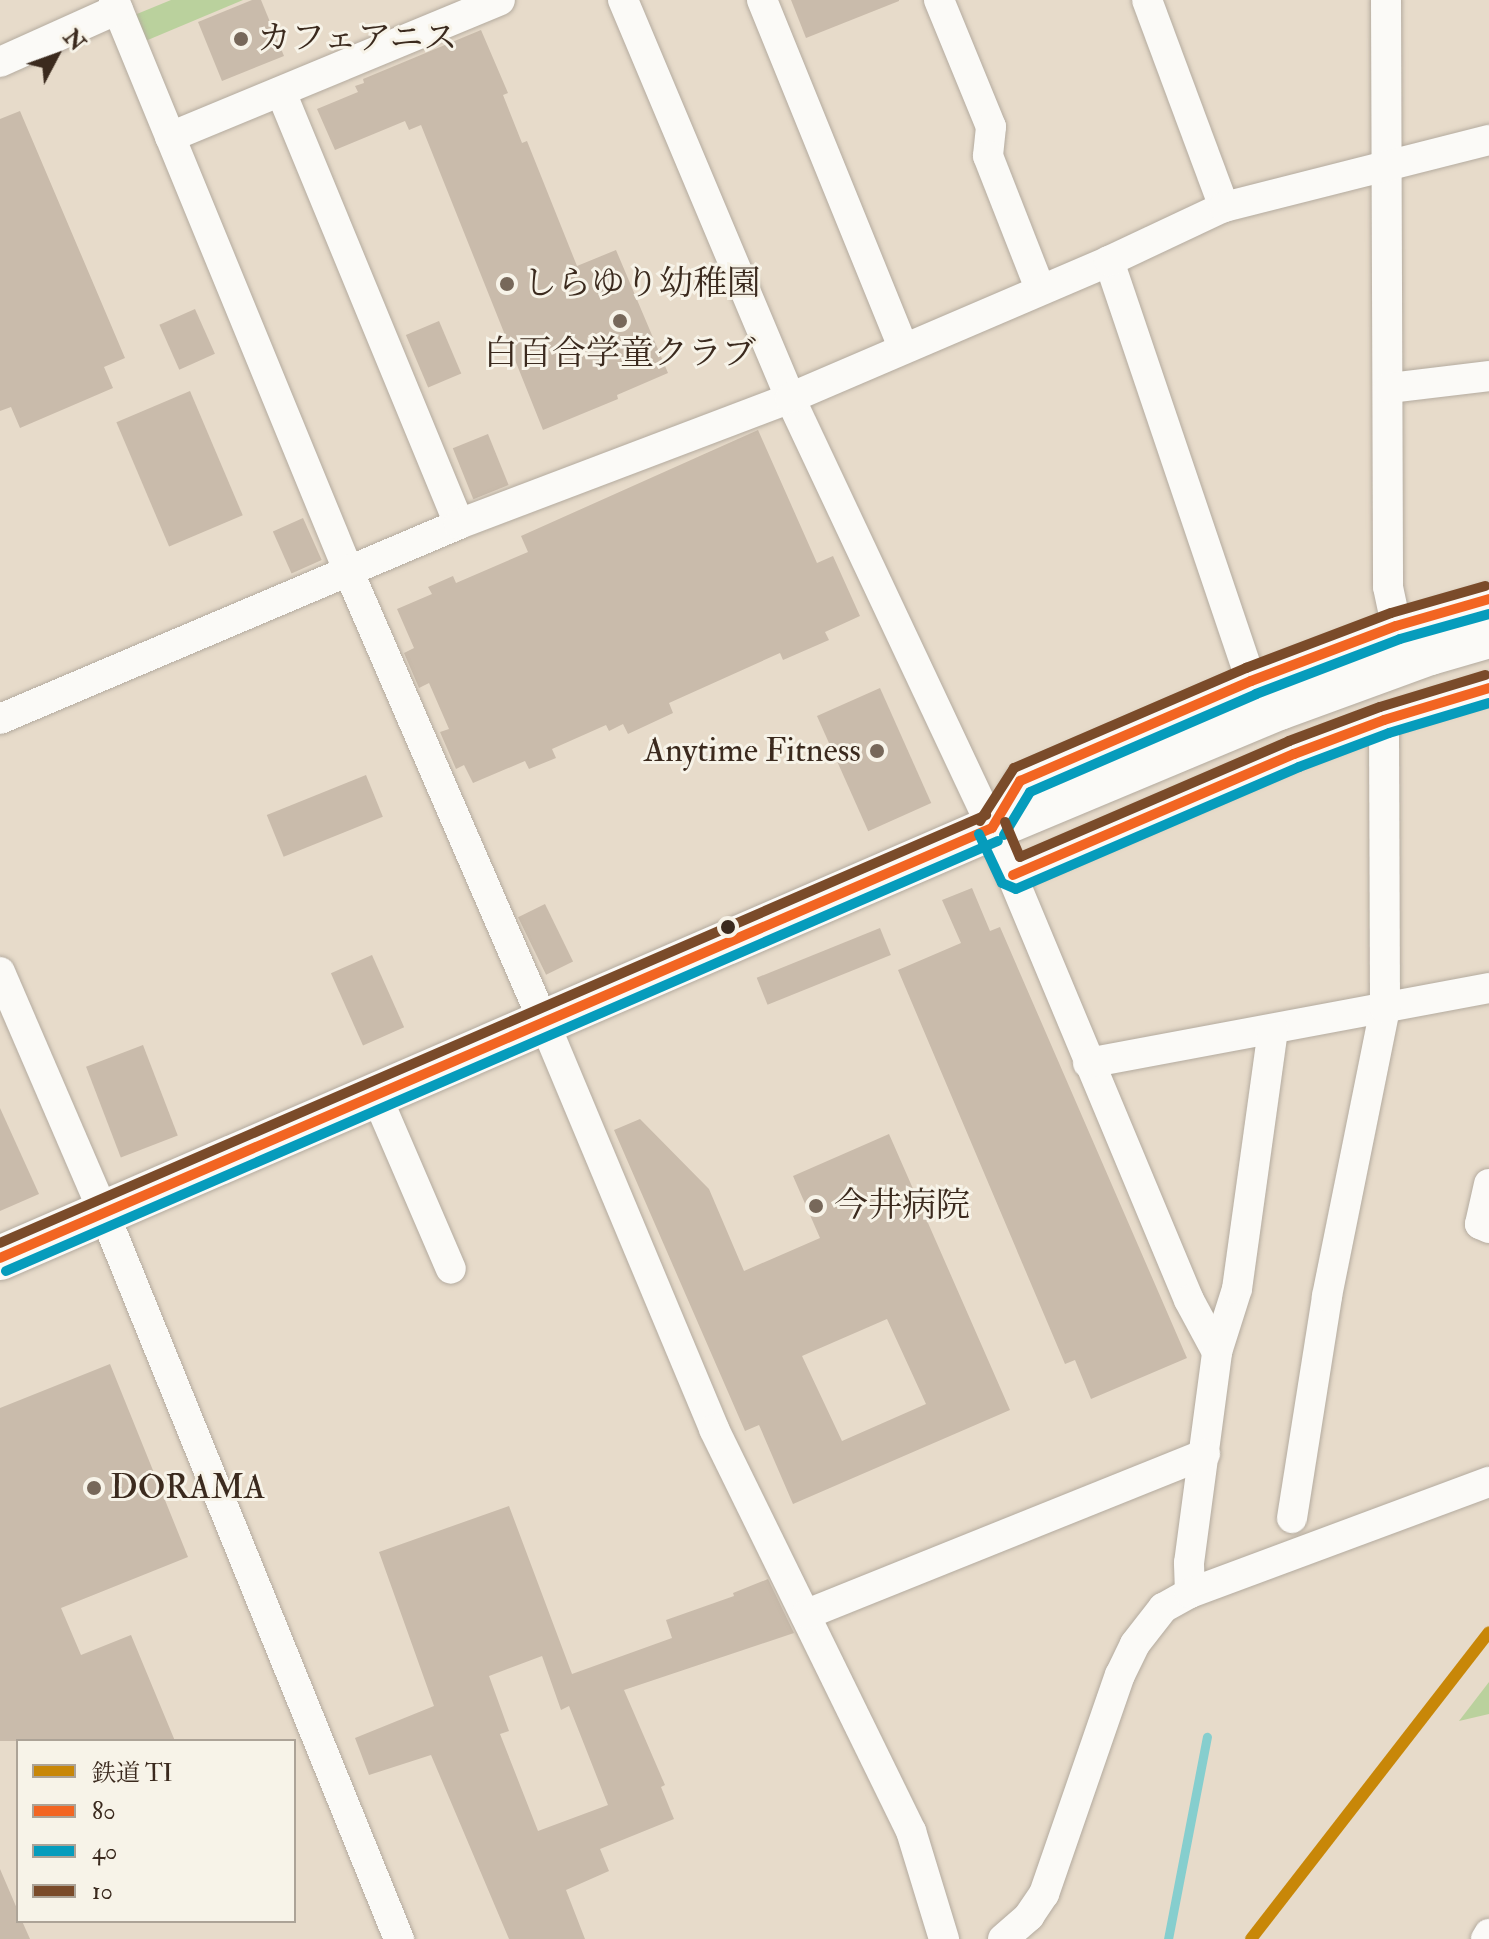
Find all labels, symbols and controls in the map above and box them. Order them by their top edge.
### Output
north arrow [16,16,96,96]
place label: カフェアニス [257,19,461,59]
text: N [57,24,91,57]
marker: カフェアニス [232,30,250,48]
place label: しらゆり幼稚園 [523,264,761,304]
marker: しらゆり幼稚園 [498,275,516,293]
marker: 白百合学童クラブ [611,312,629,330]
place label: 白百合学童クラブ [484,334,756,374]
place label: Anytime Fitness [644,731,861,771]
marker: Anytime Fitness [868,742,886,760]
unlabelled marker [720,919,736,935]
place label: 今井病院 [834,1186,970,1226]
marker: 今井病院 [805,1195,827,1217]
place label: DORAMA [110,1468,265,1508]
marker: DORAMA [85,1479,103,1497]
legend [16,1739,296,1923]
text: 鉄道 TI [92,1758,173,1789]
text: 80 [92,1796,116,1827]
text: 40 [92,1836,117,1867]
text: 10 [92,1876,113,1907]

